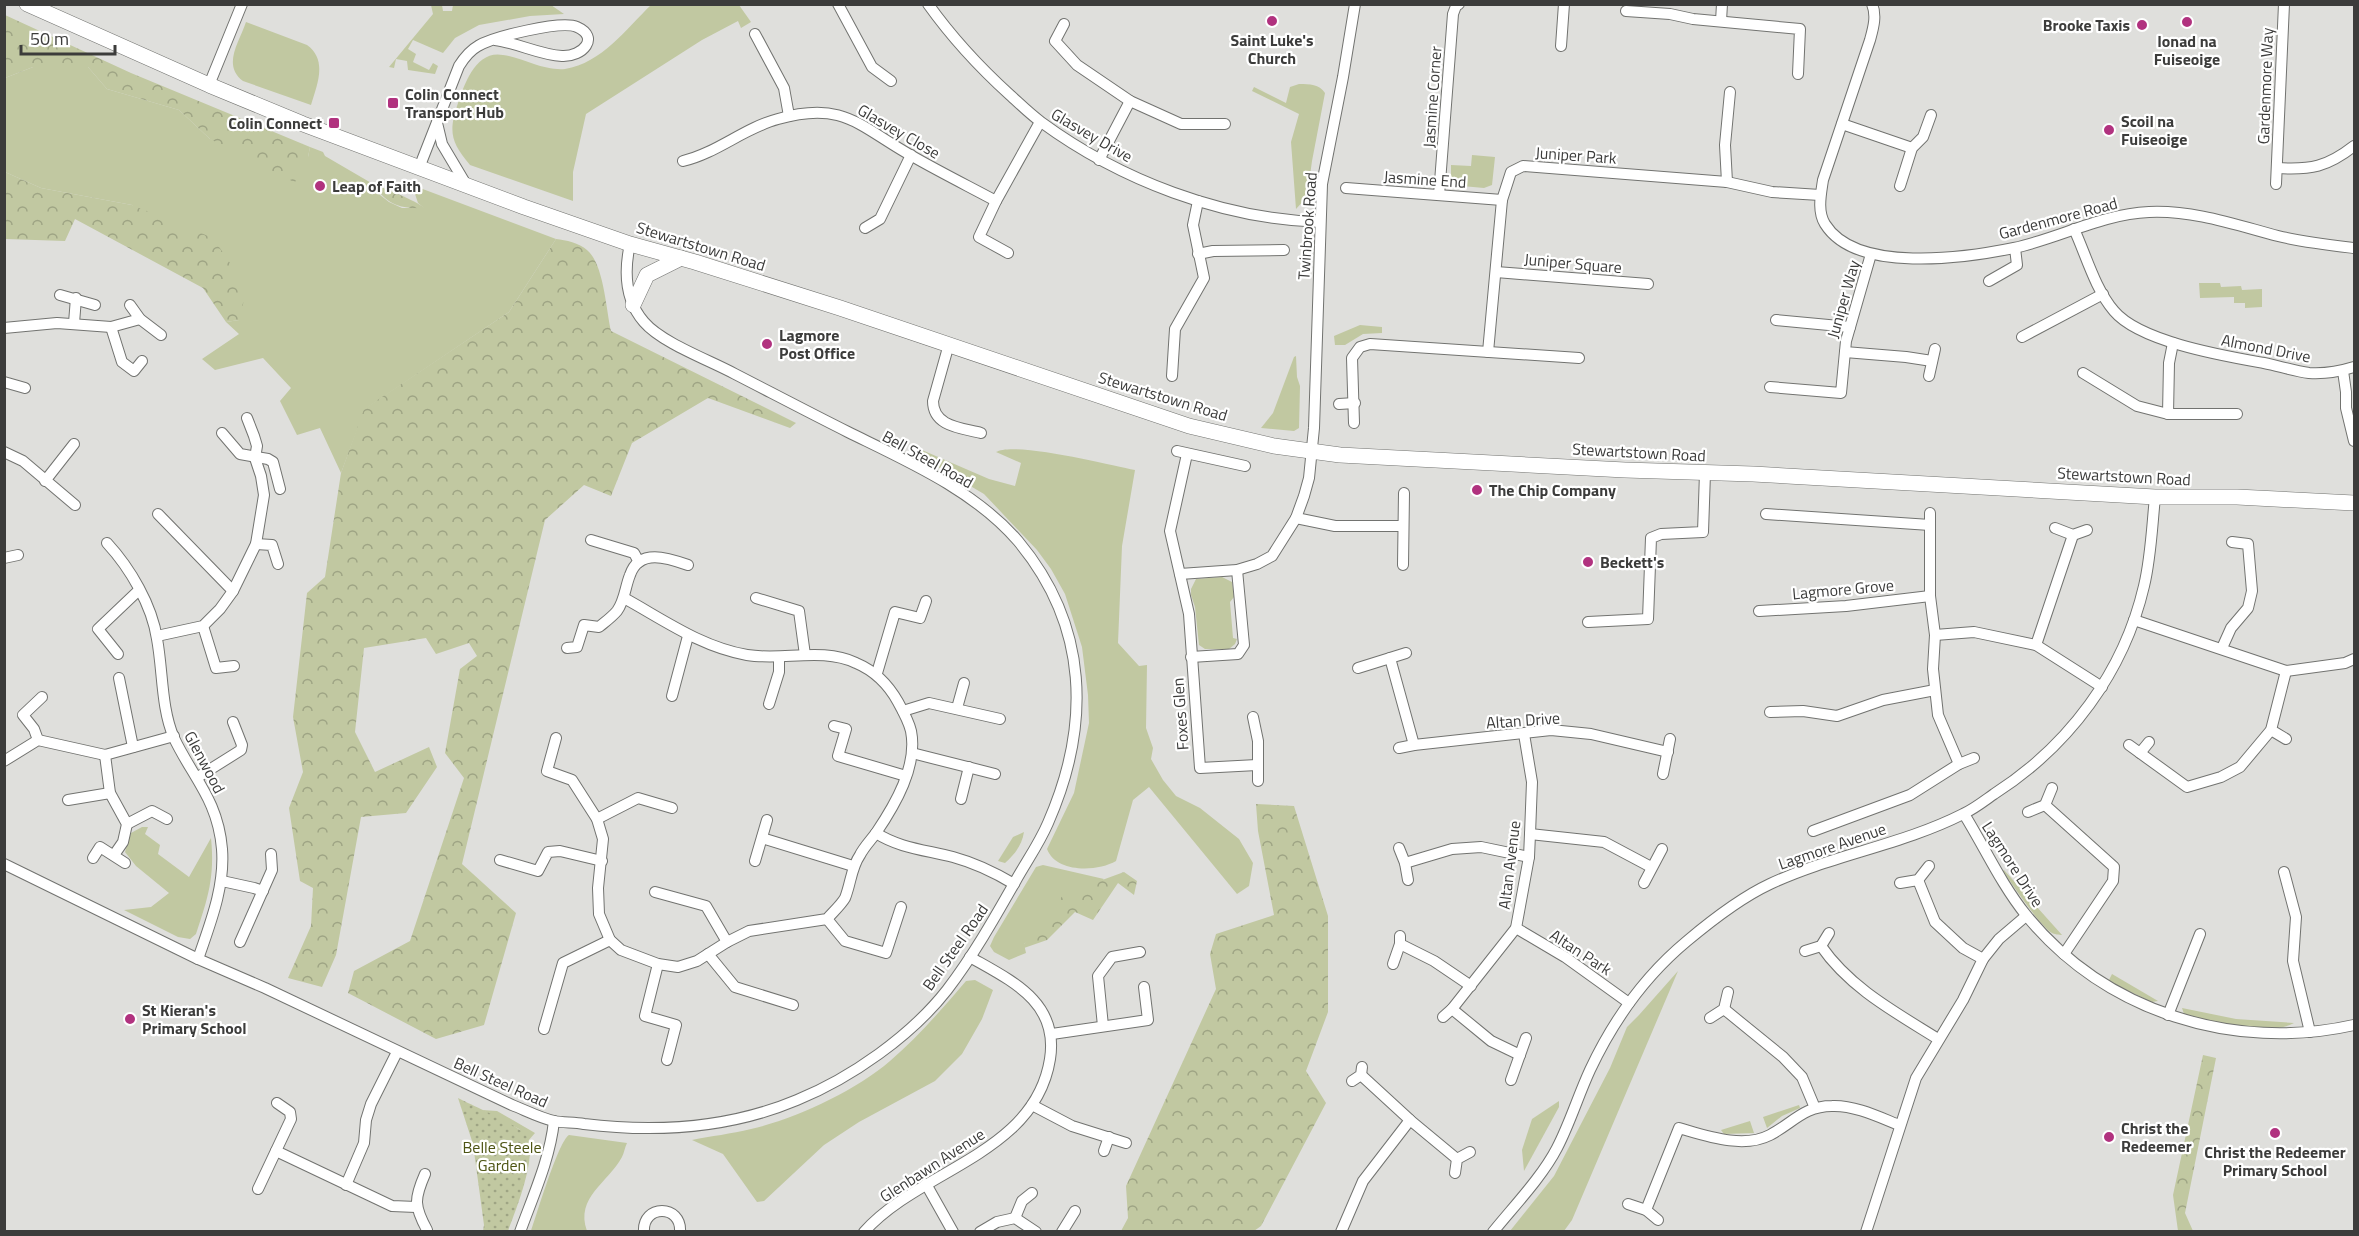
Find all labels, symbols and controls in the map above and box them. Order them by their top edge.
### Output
place label: Brooke Taxis [2043,13,2130,37]
marker: Saint Luke's Church [1265,14,1279,28]
marker: Ionad na Fuiseoige [2180,15,2194,29]
scale bar [21,18,116,56]
marker: Brooke Taxis [2135,18,2149,32]
text: 50 m [30,25,69,52]
street label: Gardenmore Way [2251,27,2279,145]
place label: Saint Luke's Church [1230,28,1314,70]
place label: Ionad na Fuiseoige [2154,29,2220,71]
street label: Jasmine Corner [1416,45,1448,149]
place label: Colin Connect Transport Hub [405,82,504,124]
marker: Colin Connect Transport Hub [386,96,400,110]
street label: Glasvey Close [853,98,945,164]
street label: Glasvey Drive [1047,102,1137,168]
place label: Scoil na Fuiseoige [2121,109,2187,151]
place label: Colin Connect [228,111,322,135]
marker: Colin Connect [327,116,341,130]
marker: Scoil na Fuiseoige [2102,123,2116,137]
street label: Juniper Park [1535,140,1618,170]
street label: Jasmine End [1383,164,1467,194]
street label: Twinbrook Road [1291,171,1323,281]
place label: Leap of Faith [332,174,421,198]
marker: Leap of Faith [313,179,327,193]
street label: Gardenmore Road [1996,191,2120,245]
street label: Stewartstown Road [634,215,768,277]
street label: Juniper Square [1523,247,1623,279]
street label: Juniper Way [1820,257,1866,341]
place label: Lagmore Post Office [779,323,855,365]
street label: Almond Drive [2219,328,2313,368]
marker: Lagmore Post Office [760,337,774,351]
street label: Stewartstown Road [1096,365,1230,427]
street label: Bell Steel Road [878,424,978,494]
street label: Stewartstown Road [1572,437,1706,467]
street label: Stewartstown Road [2057,461,2191,491]
place label: The Chip Company [1489,478,1616,502]
marker: The Chip Company [1470,483,1484,497]
place label: Beckett's [1600,550,1664,574]
marker: Beckett's [1581,555,1595,569]
street label: Lagmore Grove [1791,573,1895,605]
street label: Foxes Glen [1165,677,1195,751]
street label: Altan Drive [1485,705,1561,735]
street label: Glenwood [179,727,231,797]
street label: Lagmore Avenue [1775,816,1889,876]
street label: Lagmore Drive [1976,816,2050,912]
street label: Altan Avenue [1492,819,1526,911]
street label: Bell Steel Road [916,899,994,995]
street label: Altan Park [1545,923,1617,981]
place label: St Kieran's Primary School [142,998,247,1040]
marker: St Kieran's Primary School [123,1012,137,1026]
street label: Bell Steel Road [450,1050,552,1114]
place label: Christ the Redeemer [2121,1116,2192,1158]
street label: Glenbawn Avenue [875,1122,989,1208]
marker: Christ the Redeemer Primary School [2268,1126,2282,1140]
marker: Christ the Redeemer [2102,1130,2116,1144]
park label: Belle Steele Garden [462,1135,542,1177]
place label: Christ the Redeemer Primary School [2204,1140,2346,1182]

